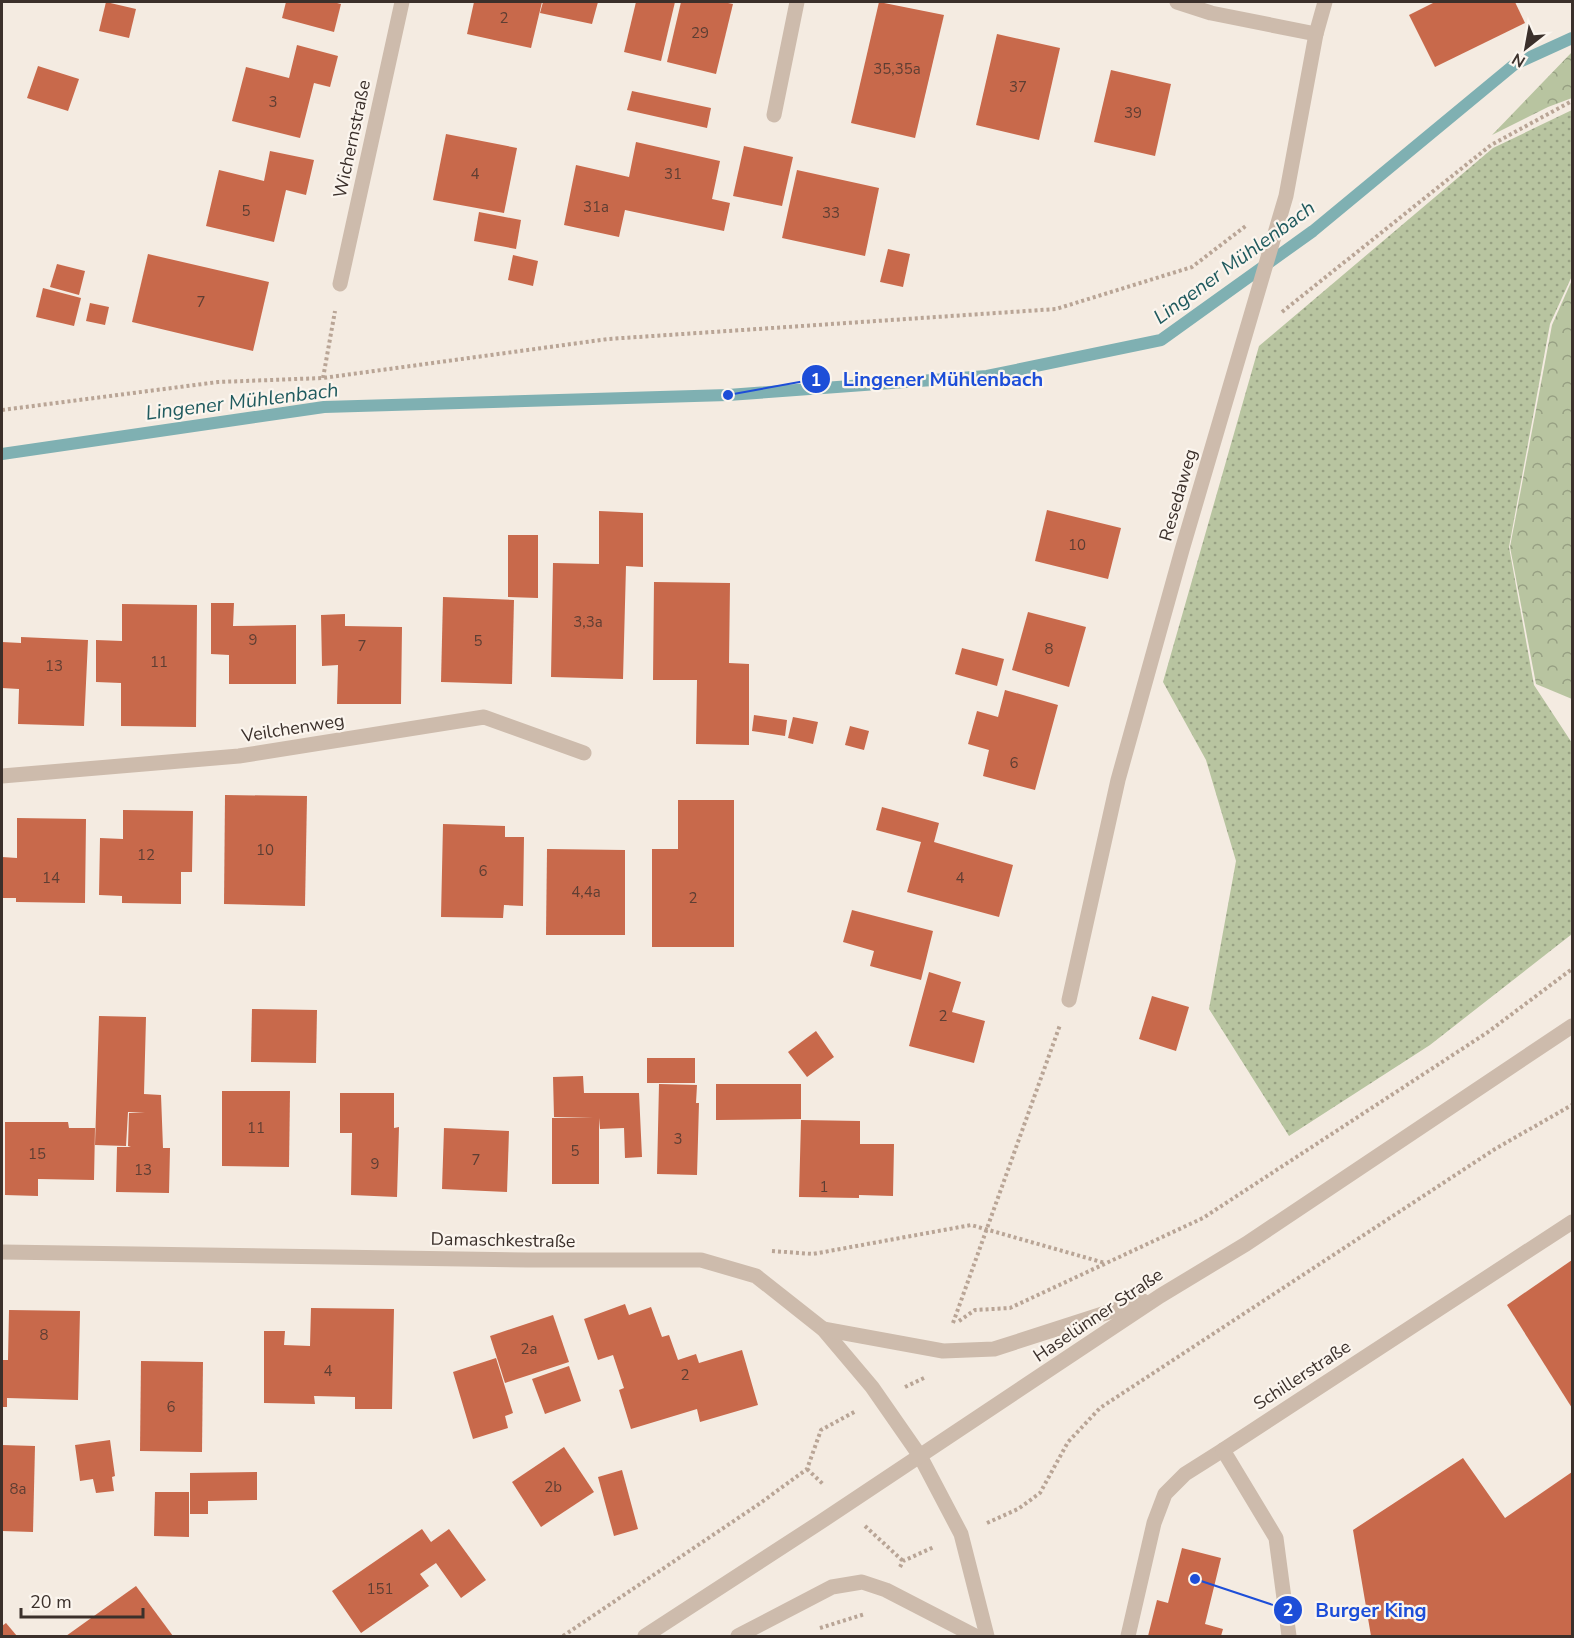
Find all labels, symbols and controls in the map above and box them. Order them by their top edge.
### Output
house number: 2 [499,8,509,28]
north arrow [1496,18,1556,78]
house number: 29 [691,23,709,43]
text: N [1508,47,1530,73]
house number: 35,35a [873,59,921,79]
house number: 37 [1009,77,1027,97]
street label: Wichernstraße [328,78,376,200]
house number: 3 [268,92,278,112]
house number: 39 [1124,103,1142,123]
house number: 4 [470,164,480,184]
house number: 31 [664,164,682,184]
water label: Lingener Mühlenbach [1148,194,1321,330]
house number: 31a [583,197,609,217]
house number: 5 [241,201,251,221]
house number: 33 [822,203,840,223]
house number: 7 [196,292,206,312]
callout: Lingener Mühlenbach [801,360,1055,398]
text: Lingener Mühlenbach [843,366,1043,393]
text: 1 [811,368,821,392]
water label: Lingener Mühlenbach [144,376,340,427]
street label: Resedaweg [1153,446,1203,544]
house number: 10 [1068,535,1086,555]
house number: 3,3a [573,612,603,632]
house number: 9 [248,630,258,650]
house number: 5 [473,631,483,651]
house number: 7 [357,636,367,656]
house number: 8 [1044,639,1054,659]
house number: 11 [150,652,168,672]
house number: 13 [45,656,63,676]
street label: Veilchenweg [239,708,346,748]
house number: 6 [1009,753,1019,773]
house number: 10 [256,840,274,860]
house number: 12 [137,845,155,865]
house number: 6 [478,861,488,881]
house number: 14 [42,868,60,888]
house number: 4 [955,868,965,888]
house number: 4,4a [571,882,601,902]
house number: 2 [688,888,698,908]
house number: 2 [938,1006,948,1026]
house number: 11 [247,1118,265,1138]
house number: 3 [673,1129,683,1149]
house number: 5 [570,1141,580,1161]
house number: 15 [28,1144,46,1164]
house number: 7 [471,1150,481,1170]
house number: 9 [370,1154,380,1174]
house number: 13 [134,1160,152,1180]
house number: 1 [819,1177,829,1197]
street label: Damaschkestraße [430,1227,576,1253]
street label: Haselünner Straße [1028,1263,1168,1367]
house number: 8 [39,1325,49,1345]
street label: Schillerstraße [1249,1335,1355,1415]
house number: 2a [521,1339,537,1359]
house number: 4 [323,1361,333,1381]
house number: 2 [680,1365,690,1385]
house number: 6 [166,1397,176,1417]
house number: 2b [544,1477,562,1497]
house number: 8a [10,1479,26,1499]
house number: 151 [366,1579,394,1599]
scale bar [21,1581,142,1619]
text: 20 m [30,1590,72,1614]
callout: Burger King [1273,1591,1439,1629]
text: Burger King [1315,1597,1427,1624]
text: 2 [1283,1598,1293,1622]

